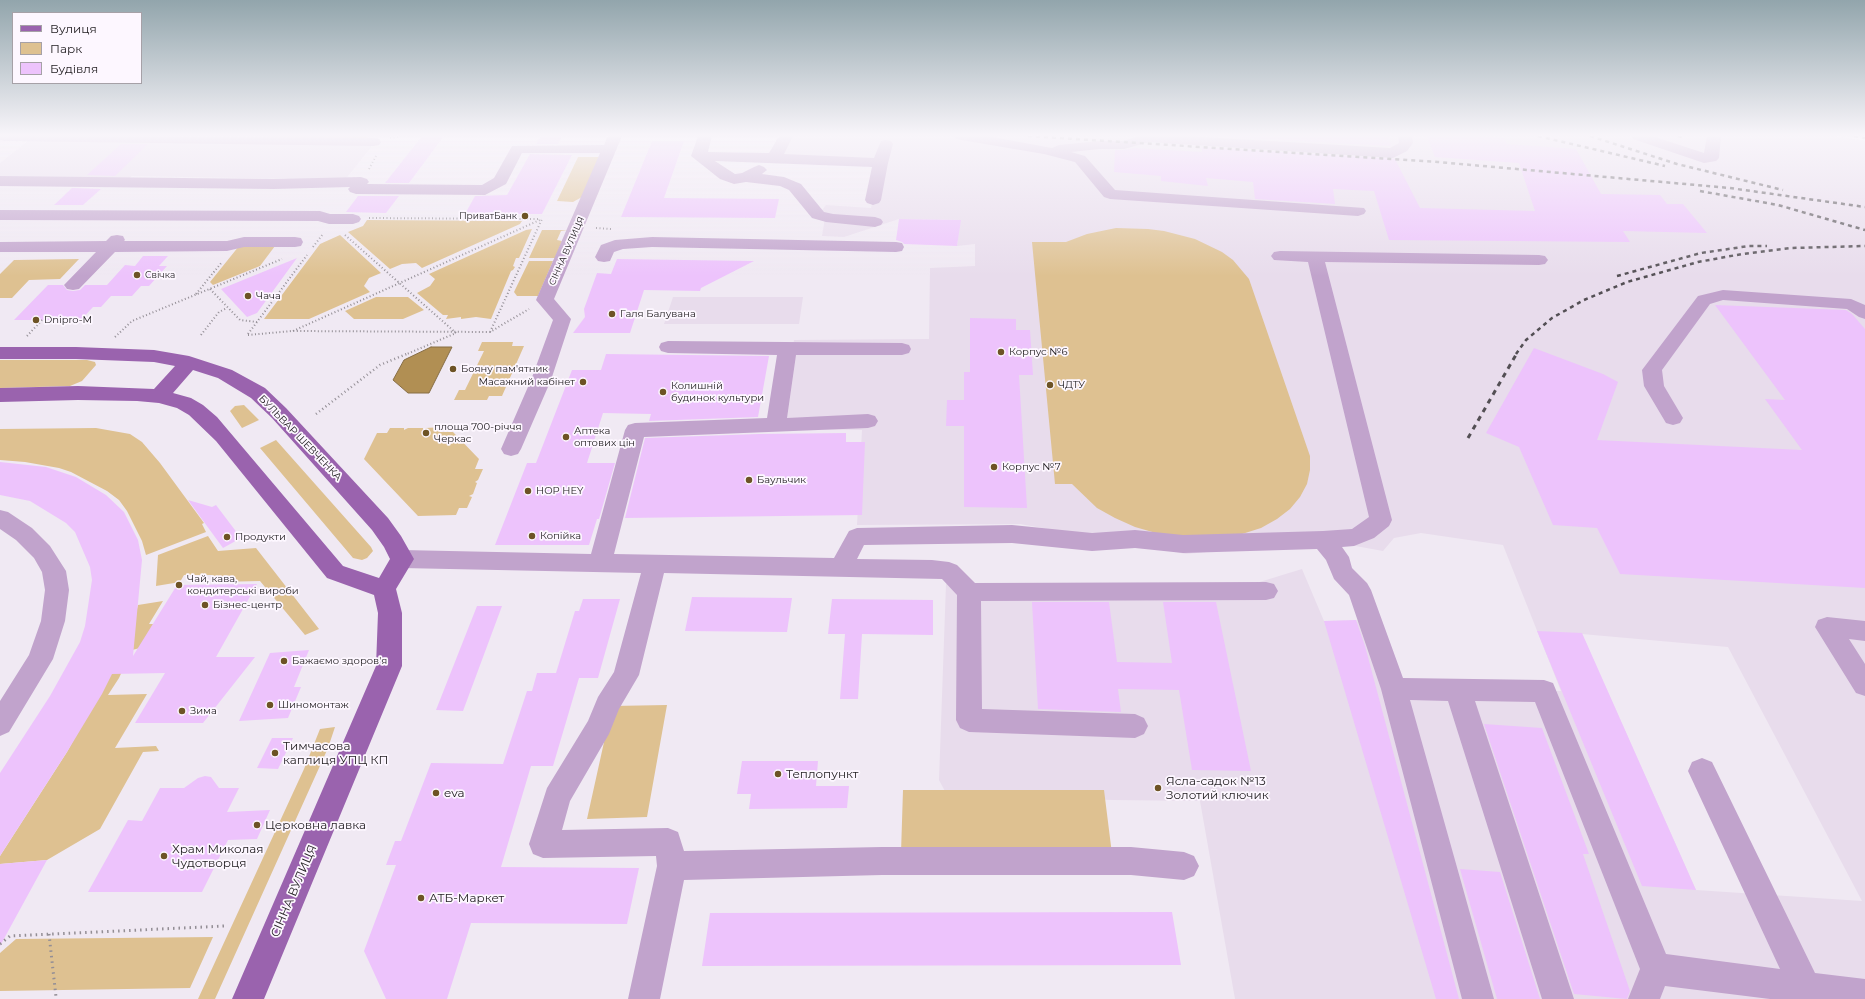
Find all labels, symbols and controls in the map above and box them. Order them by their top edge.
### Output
legend [12,12,142,84]
text: Вулиця [50,21,97,36]
text: Парк [50,41,82,56]
text: Будівля [50,61,98,76]
place label: ПриватБанк [459,211,517,221]
marker: ПриватБанк [520,211,530,221]
street label: СІННА ВУЛИЦЯ [547,215,587,287]
marker: Свічка [132,270,142,280]
place label: Свічка [145,270,175,280]
place label: Чача [256,290,281,302]
marker: Чача [243,291,253,301]
place label: Галя Балувана [620,308,696,320]
marker: Галя Балувана [607,309,617,319]
place label: Dnipro-M [44,314,92,326]
marker: Dnipro-M [31,315,41,325]
place label: Корпус №6 [1009,346,1068,358]
marker: Корпус №6 [996,347,1006,357]
place label: Бояну пам'ятник [461,363,548,375]
marker: Бояну пам'ятник [448,364,458,374]
place label: Масажний кабінет [478,376,575,388]
marker: Масажний кабінет [578,377,588,387]
place label: ЧДТУ [1058,379,1085,391]
place label: Колишній будинок культури [671,380,764,404]
marker: ЧДТУ [1045,380,1055,390]
marker: Колишній будинок культури [658,387,668,397]
street label: БУЛЬВАР ШЕВЧЕНКА [256,393,344,483]
place label: площа 700-річчя Черкас [434,421,522,444]
place label: Аптека оптових цін [574,425,635,448]
marker: площа 700-річчя Черкас [421,428,431,438]
marker: Аптека оптових цін [561,432,571,442]
place label: Корпус №7 [1002,461,1061,473]
marker: Корпус №7 [989,462,999,472]
place label: Баульчик [757,474,806,486]
marker: Баульчик [744,475,754,485]
place label: HOP HEY [536,485,583,497]
marker: HOP HEY [523,486,533,496]
place label: Копійка [540,530,581,542]
place label: Продукти [235,531,286,543]
marker: Копійка [527,531,537,541]
marker: Продукти [222,532,232,542]
place label: Чай, кава, кондитерські вироби [187,573,299,596]
marker: Чай, кава, кондитерські вироби [174,580,184,590]
place label: Бізнес-центр [213,599,282,611]
marker: Бізнес-центр [200,600,210,610]
place label: Бажаємо здоров'я [292,655,387,667]
marker: Бажаємо здоров'я [279,656,289,666]
place label: Шиномонтаж [278,699,349,711]
marker: Шиномонтаж [265,700,275,710]
place label: Зима [190,705,217,717]
marker: Зима [177,706,187,716]
place label: Тимчасова каплиця УПЦ КП [283,739,388,767]
marker: Тимчасова каплиця УПЦ КП [270,748,280,758]
place label: Теплопункт [786,767,859,781]
marker: Теплопункт [773,769,783,779]
place label: Ясла-садок №13 Золотий ключик [1166,774,1269,802]
marker: Ясла-садок №13 Золотий ключик [1153,783,1163,793]
place label: eva [444,786,464,800]
marker: eva [431,788,441,798]
place label: Церковна лавка [265,818,366,832]
marker: Церковна лавка [252,820,262,830]
place label: Храм Миколая Чудотворця [172,842,264,870]
street label: СІННА ВУЛИЦЯ [268,843,320,939]
marker: Храм Миколая Чудотворця [159,851,169,861]
place label: АТБ-Маркет [429,891,504,905]
marker: АТБ-Маркет [416,893,426,903]

